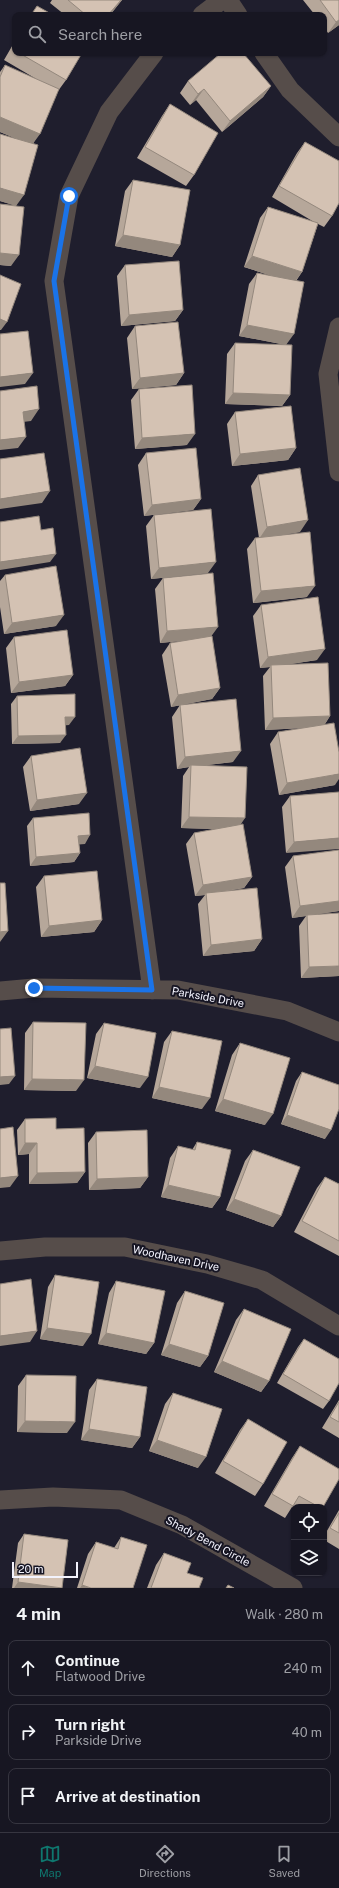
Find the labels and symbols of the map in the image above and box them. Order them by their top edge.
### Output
route start [60,187,78,205]
route end [25,979,43,997]
street label: Parkside Drive [171,985,245,1009]
street label: Woodhaven Drive [132,1243,220,1273]
street label: Shady Bend Circle [164,1514,252,1568]
scale bar [12,1560,78,1579]

